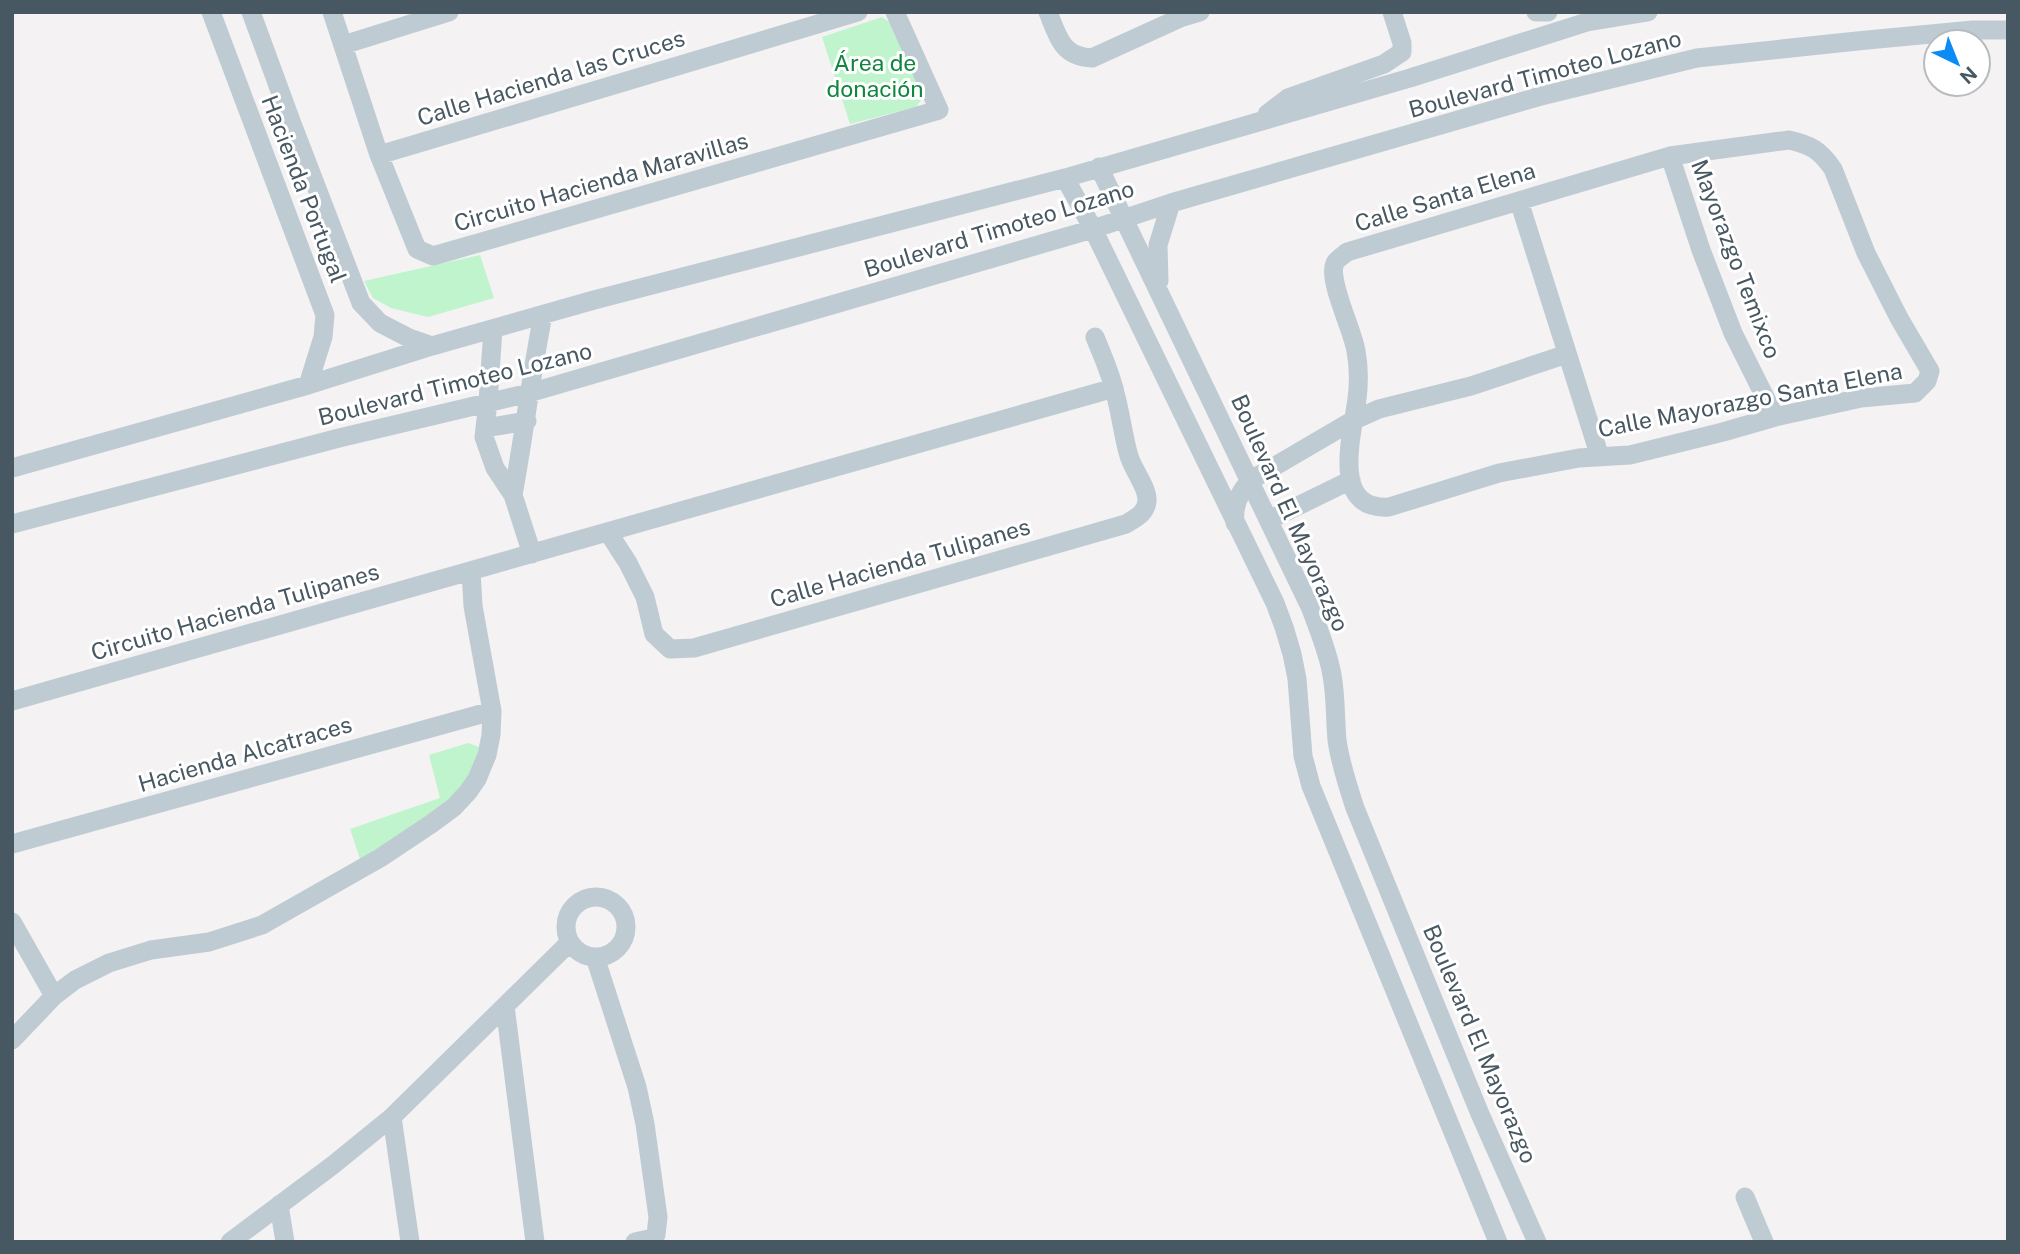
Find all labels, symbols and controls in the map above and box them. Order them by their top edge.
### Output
street label: Calle Hacienda las Cruces [414,24,688,131]
street label: Boulevard Timoteo Lozano [1406,24,1684,123]
north arrow [1922,28,1992,98]
park label: Área de donación [827,49,924,102]
text: N [1956,62,1982,89]
street label: Hacienda Portugal [256,91,353,286]
street label: Circuito Hacienda Maravillas [451,127,751,237]
street label: Calle Santa Elena [1351,156,1538,237]
street label: Mayorazgo Temixco [1686,156,1787,362]
street label: Boulevard Timoteo Lozano [861,175,1137,283]
street label: Boulevard Timoteo Lozano [315,336,594,431]
street label: Calle Mayorazgo Santa Elena [1595,357,1904,442]
street label: Boulevard El Mayorazgo [1226,390,1355,636]
street label: Calle Hacienda Tulipanes [767,512,1033,613]
street label: Circuito Hacienda Tulipanes [88,557,382,666]
street label: Hacienda Alcatraces [135,710,355,797]
street label: Boulevard El Mayorazgo [1418,920,1543,1167]

